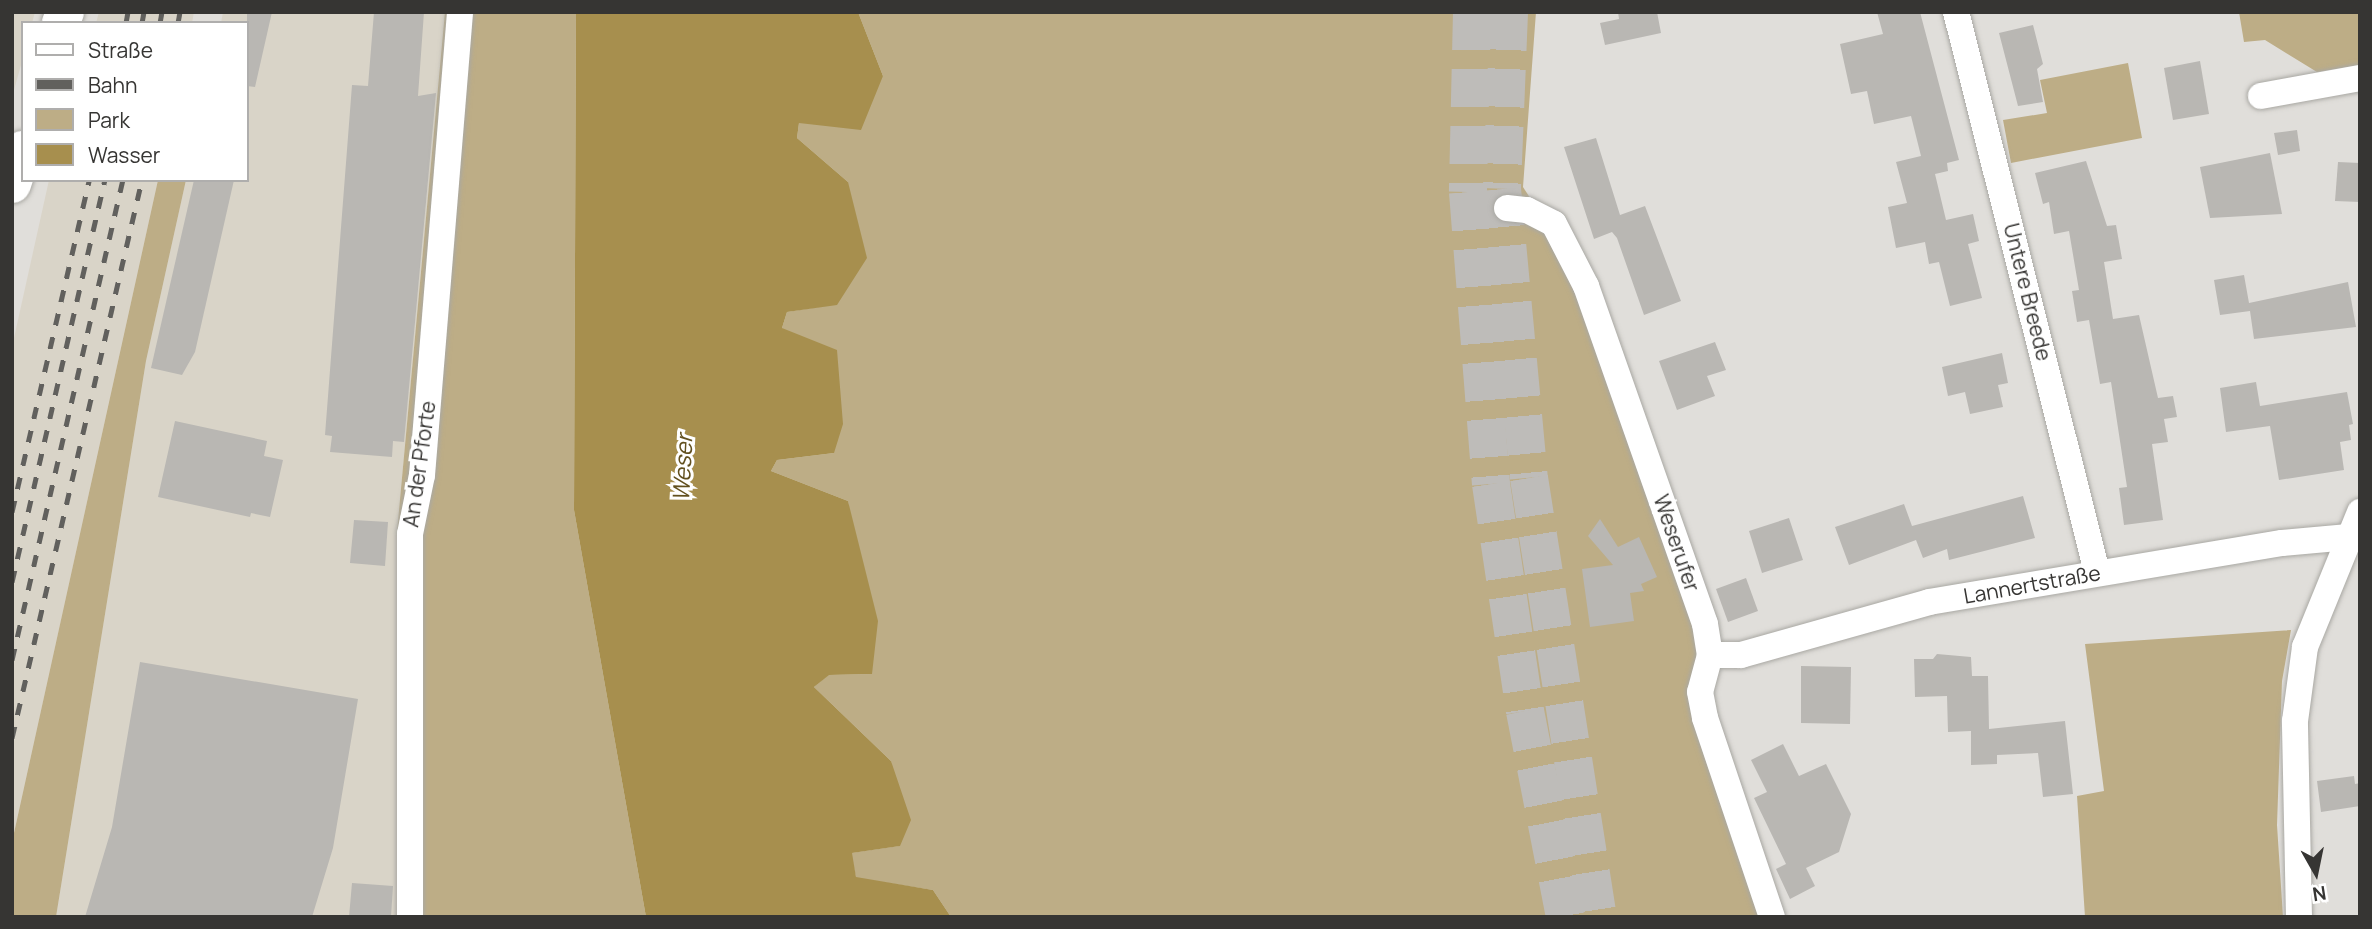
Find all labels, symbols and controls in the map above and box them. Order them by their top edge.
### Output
legend [21,21,248,182]
text: Straße [88,36,153,64]
text: Bahn [88,71,138,99]
text: Park [88,106,130,134]
text: Wasser [88,141,160,169]
street label: Untere Breede [1999,221,2057,363]
street label: An der Pforte [398,399,440,529]
water label: Weser [666,434,698,502]
street label: Weserufer [1649,491,1705,595]
street label: Lannertstraße [1962,560,2102,608]
north arrow [2281,838,2351,908]
text: N [2311,880,2328,908]

